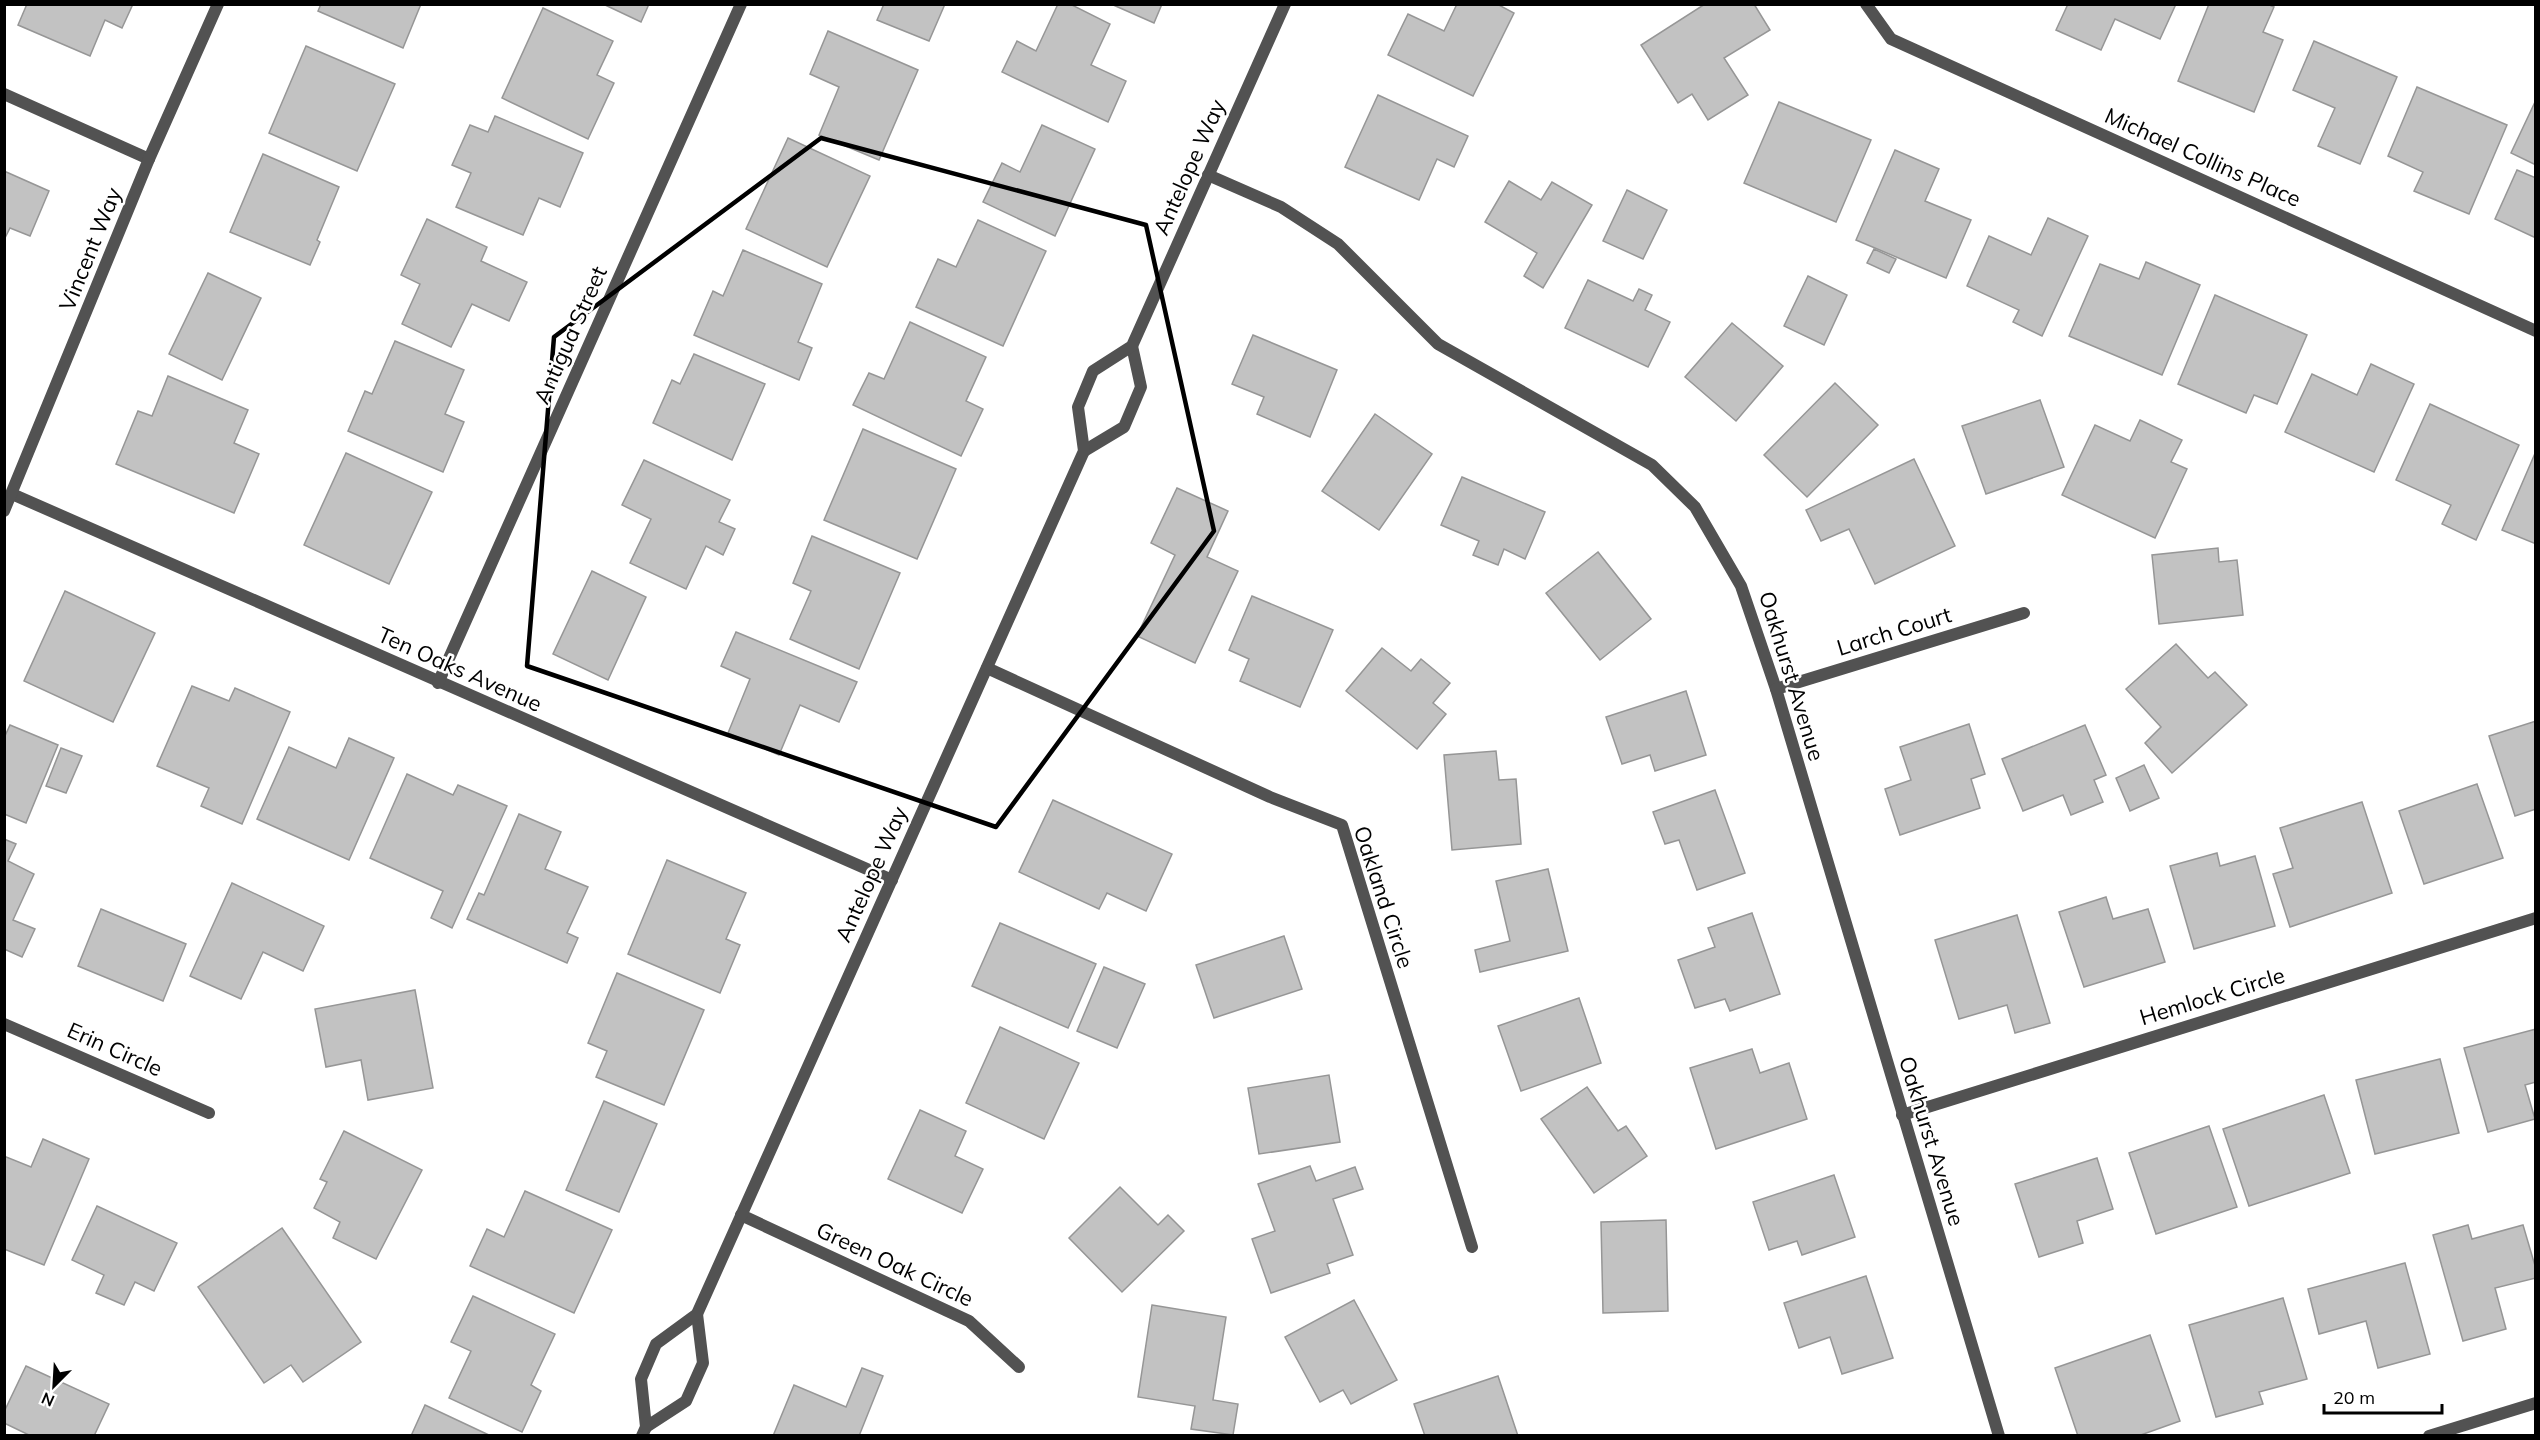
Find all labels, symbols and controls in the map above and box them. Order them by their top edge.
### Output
street label: Antelope Way [1147,95,1231,239]
street label: Michael Collins Place [2101,101,2305,213]
street label: Vincent Way [53,183,128,315]
street label: Antigua Street [527,262,613,408]
street label: Oakhurst Avenue [1753,588,1831,764]
street label: Larch Court [1833,600,1955,662]
street label: Ten Oaks Avenue [374,620,546,718]
street label: Antelope Way [829,802,913,946]
street label: Oakland Circle [1348,822,1420,972]
street label: Hemlock Circle [2136,961,2288,1031]
street label: Erin Circle [63,1016,167,1082]
street label: Oakhurst Avenue [1893,1053,1971,1229]
street label: Green Oak Circle [812,1215,978,1313]
north arrow [24,1356,84,1416]
scale bar [2324,1377,2442,1415]
text: 20 m [2333,1386,2375,1409]
text: N [38,1388,57,1411]

